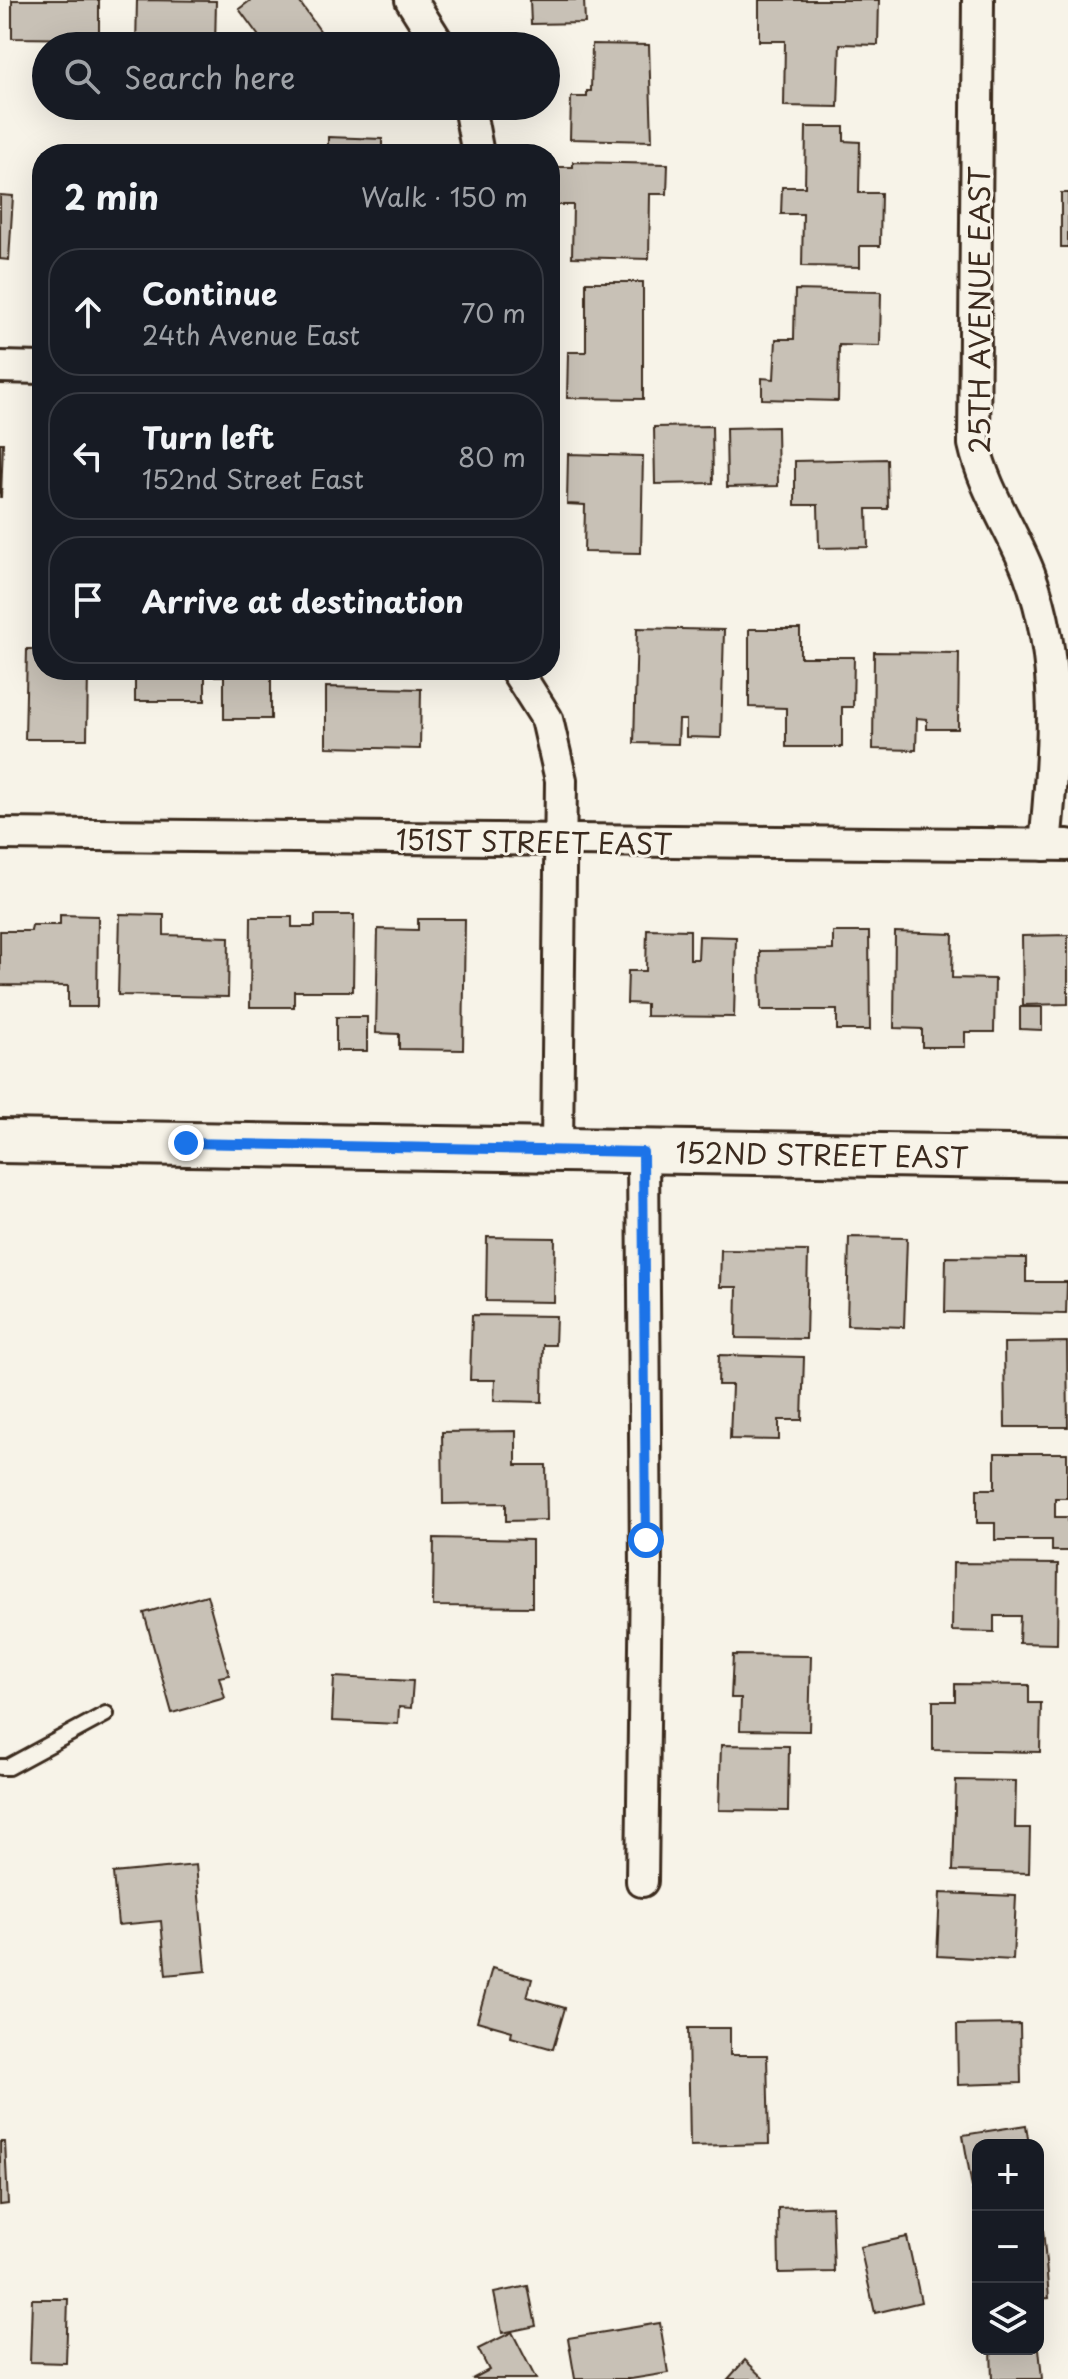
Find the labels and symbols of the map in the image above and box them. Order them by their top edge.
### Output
street label: 25TH AVENUE EAST [957,165,1000,454]
street label: 151ST STREET EAST [396,817,673,865]
route end [168,1125,204,1161]
street label: 152ND STREET EAST [675,1130,969,1178]
route start [628,1522,664,1558]

